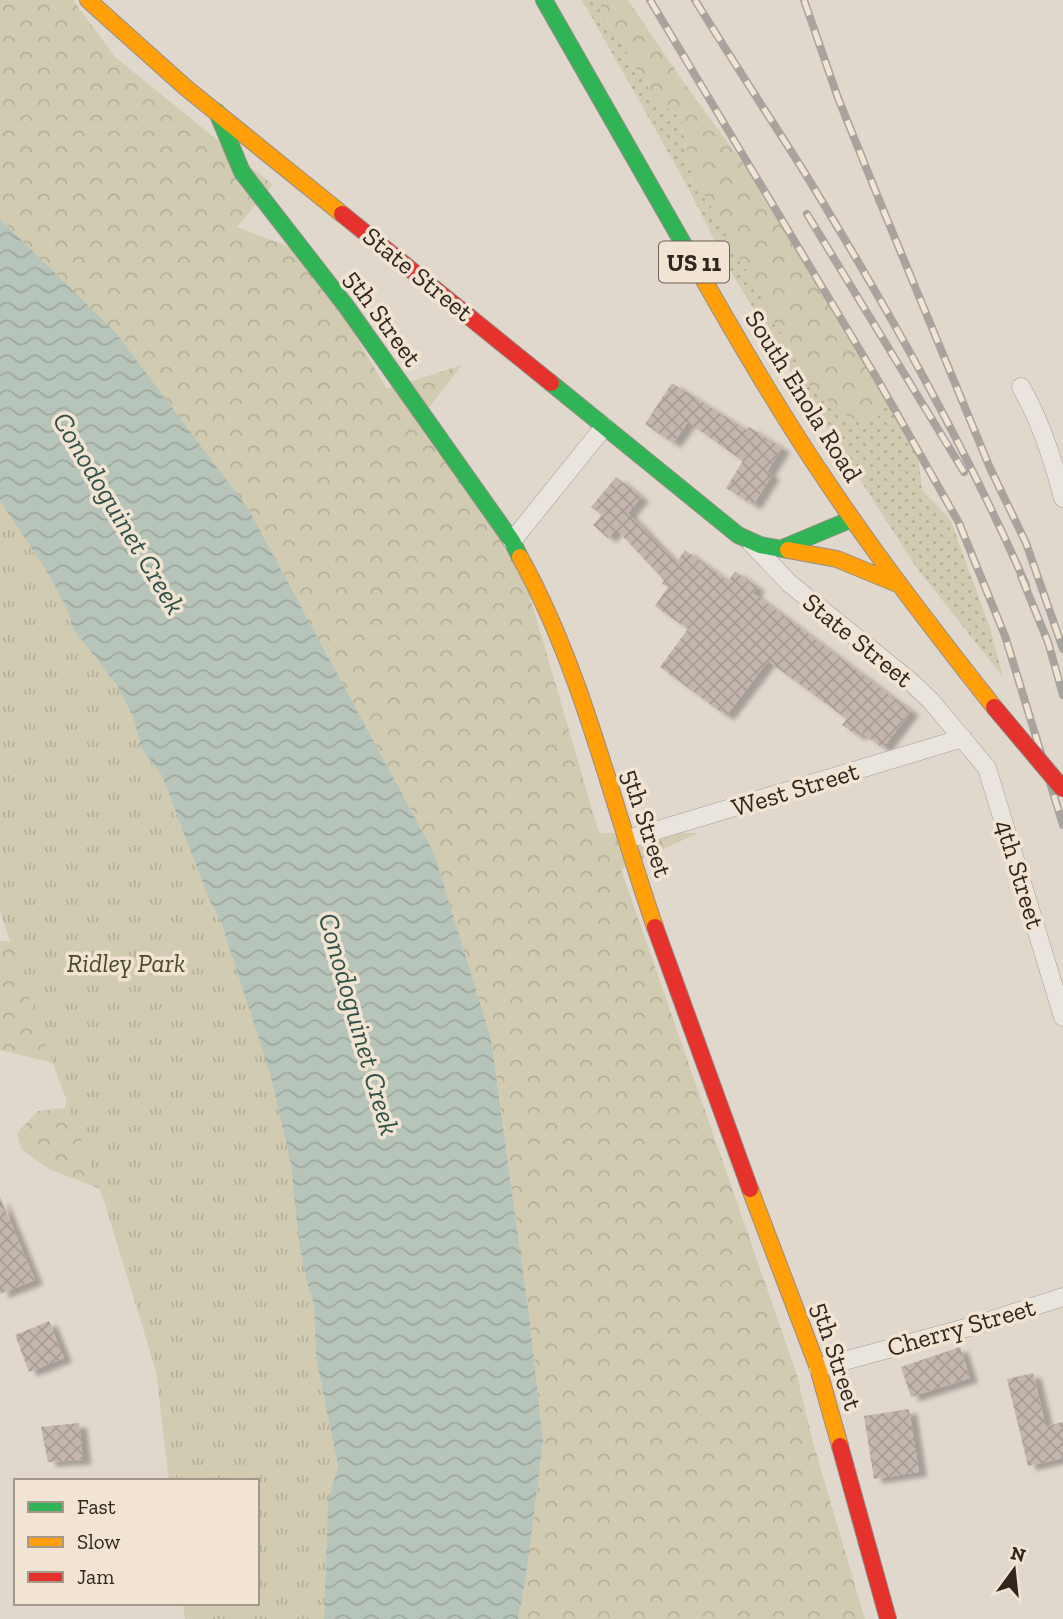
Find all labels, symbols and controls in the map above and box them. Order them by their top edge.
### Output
street label: State Street [357,220,480,328]
road number: US 11 [659,242,729,282]
street label: 5th Street [337,263,429,373]
street label: South Enola Road [738,304,870,488]
water label: Conodoguinet Creek [46,406,192,620]
street label: State Street [797,586,920,694]
street label: West Street [728,754,863,823]
street label: 5th Street [615,765,680,881]
street label: 4th Street [988,816,1052,933]
water label: Conodoguinet Creek [311,909,407,1139]
park label: Ridley Park [67,947,185,979]
street label: Cherry Street [883,1291,1039,1363]
street label: 5th Street [805,1298,870,1414]
legend [14,1479,259,1605]
text: Fast [77,1494,116,1519]
text: Slow [77,1529,120,1554]
north arrow [979,1535,1049,1605]
text: N [1008,1541,1028,1567]
text: Jam [77,1564,114,1589]

